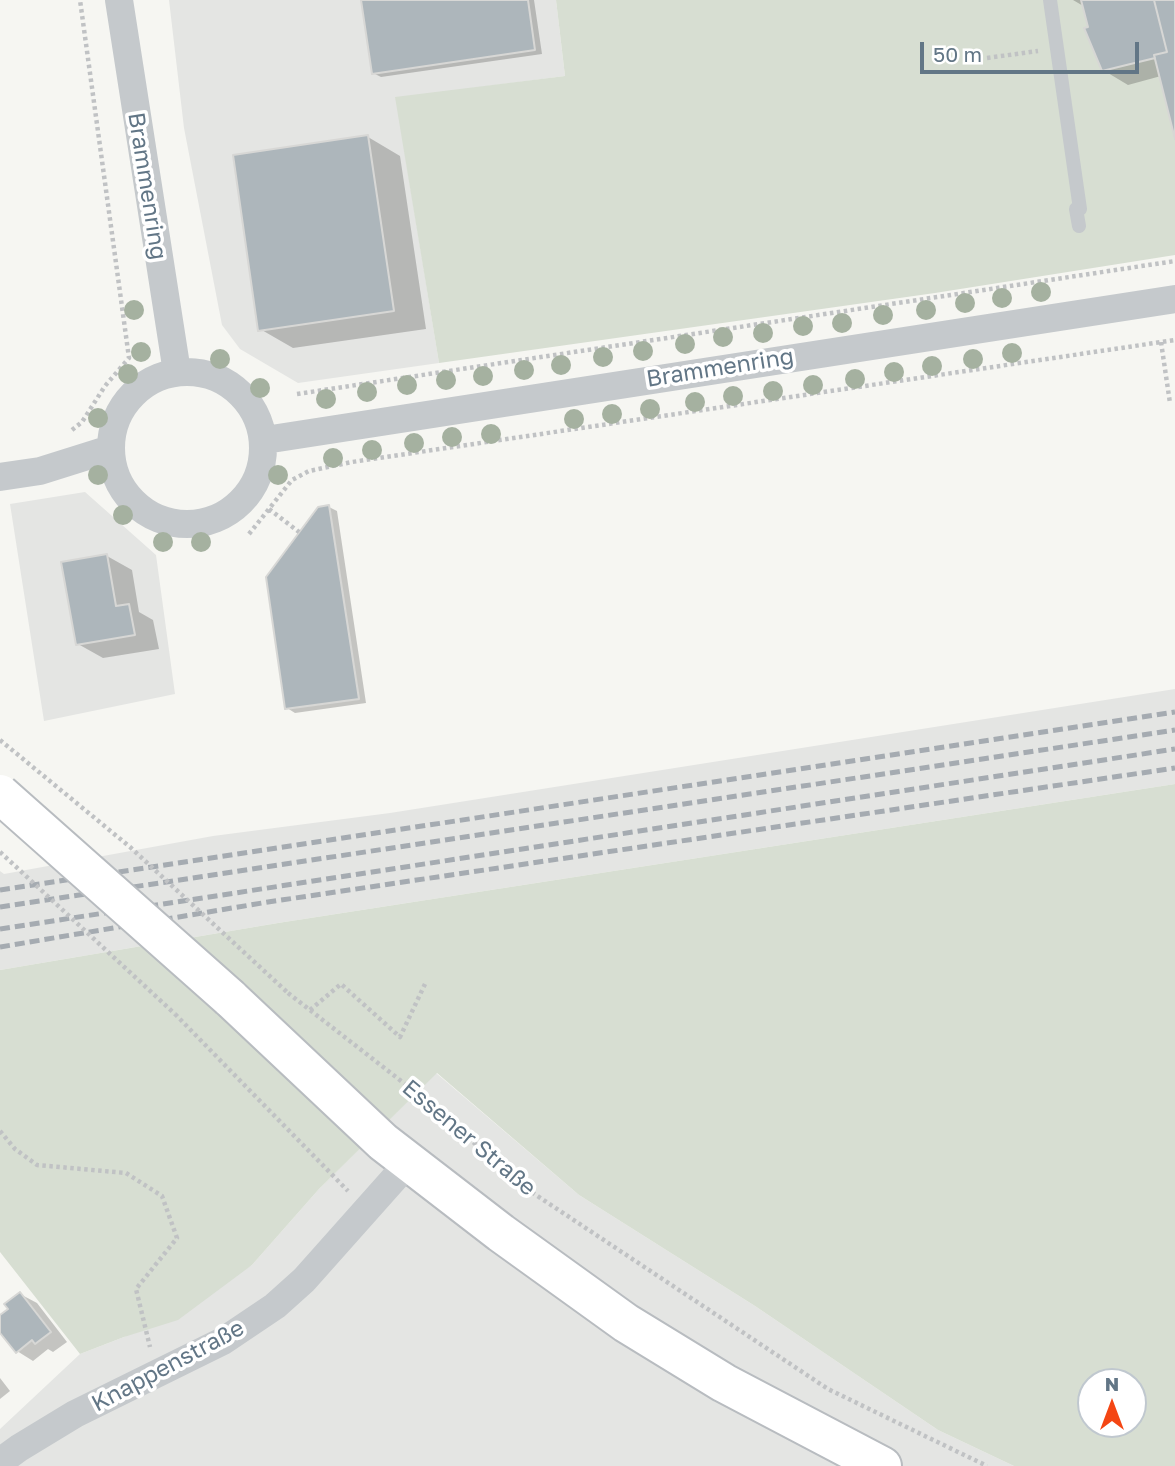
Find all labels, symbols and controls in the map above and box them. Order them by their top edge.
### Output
scale bar [923,28,1142,72]
text: 50 m [933,41,982,67]
street label: Brammenring [122,110,172,262]
street label: Brammenring [644,343,796,393]
street label: Essener Straße [397,1074,541,1202]
street label: Knappenstraße [87,1314,249,1418]
north arrow [1077,1368,1147,1438]
text: N [1105,1372,1119,1395]

